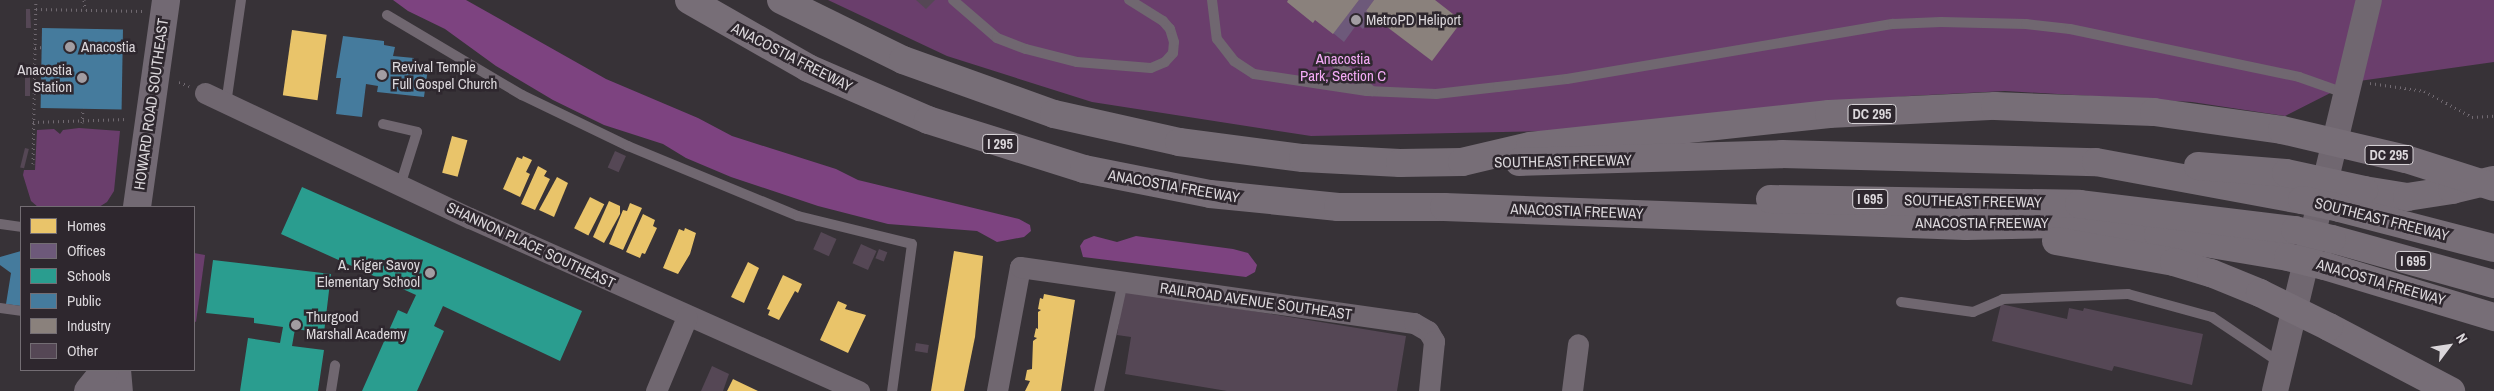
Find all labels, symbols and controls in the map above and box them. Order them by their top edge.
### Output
place label: MetroPD Heliport [1366,11,1461,29]
marker: MetroPD Heliport [1350,14,1362,26]
street label: HOWARD ROAD SOUTHEAST [130,17,172,191]
street label: ANACOSTIA FREEWAY [728,19,856,95]
place label: Anacostia [81,38,136,56]
marker: Anacostia [63,40,77,54]
park label: Anacostia Park, Section C [1300,49,1386,84]
place label: Revival Temple Full Gospel Church [392,57,497,92]
place label: Anacostia Station [17,60,72,95]
marker: Revival Temple Full Gospel Church [376,69,388,81]
marker: Anacostia Station [76,72,88,84]
road number: DC 295 [1847,102,1897,126]
road number: I 295 [981,132,1019,156]
road number: DC 295 [2364,144,2414,166]
street label: SOUTHEAST FREEWAY [1494,151,1632,171]
street label: ANACOSTIA FREEWAY [1106,166,1242,206]
road number: I 695 [1851,188,1889,210]
street label: SOUTHEAST FREEWAY [1904,191,2042,211]
street label: SOUTHEAST FREEWAY [2313,194,2451,244]
street label: SHANNON PLACE SOUTHEAST [444,198,618,292]
street label: ANACOSTIA FREEWAY [1510,200,1644,222]
legend [20,206,195,371]
street label: ANACOSTIA FREEWAY [1915,214,2049,232]
text: Homes [67,215,106,236]
text: Offices [67,240,106,261]
road number: I 695 [2394,250,2432,272]
place label: A. Kiger Savoy Elementary School [317,255,420,290]
street label: ANACOSTIA FREEWAY [2314,255,2448,309]
text: Schools [67,265,111,286]
marker: A. Kiger Savoy Elementary School [424,267,436,279]
street label: RAILROAD AVENUE SOUTHEAST [1158,279,1354,323]
text: Public [67,290,101,311]
place label: Thurgood Marshall Academy [306,307,407,342]
text: Industry [67,315,111,336]
marker: Thurgood Marshall Academy [290,319,302,331]
north arrow [2424,321,2474,371]
text: N [2452,330,2472,346]
text: Other [67,340,98,361]

